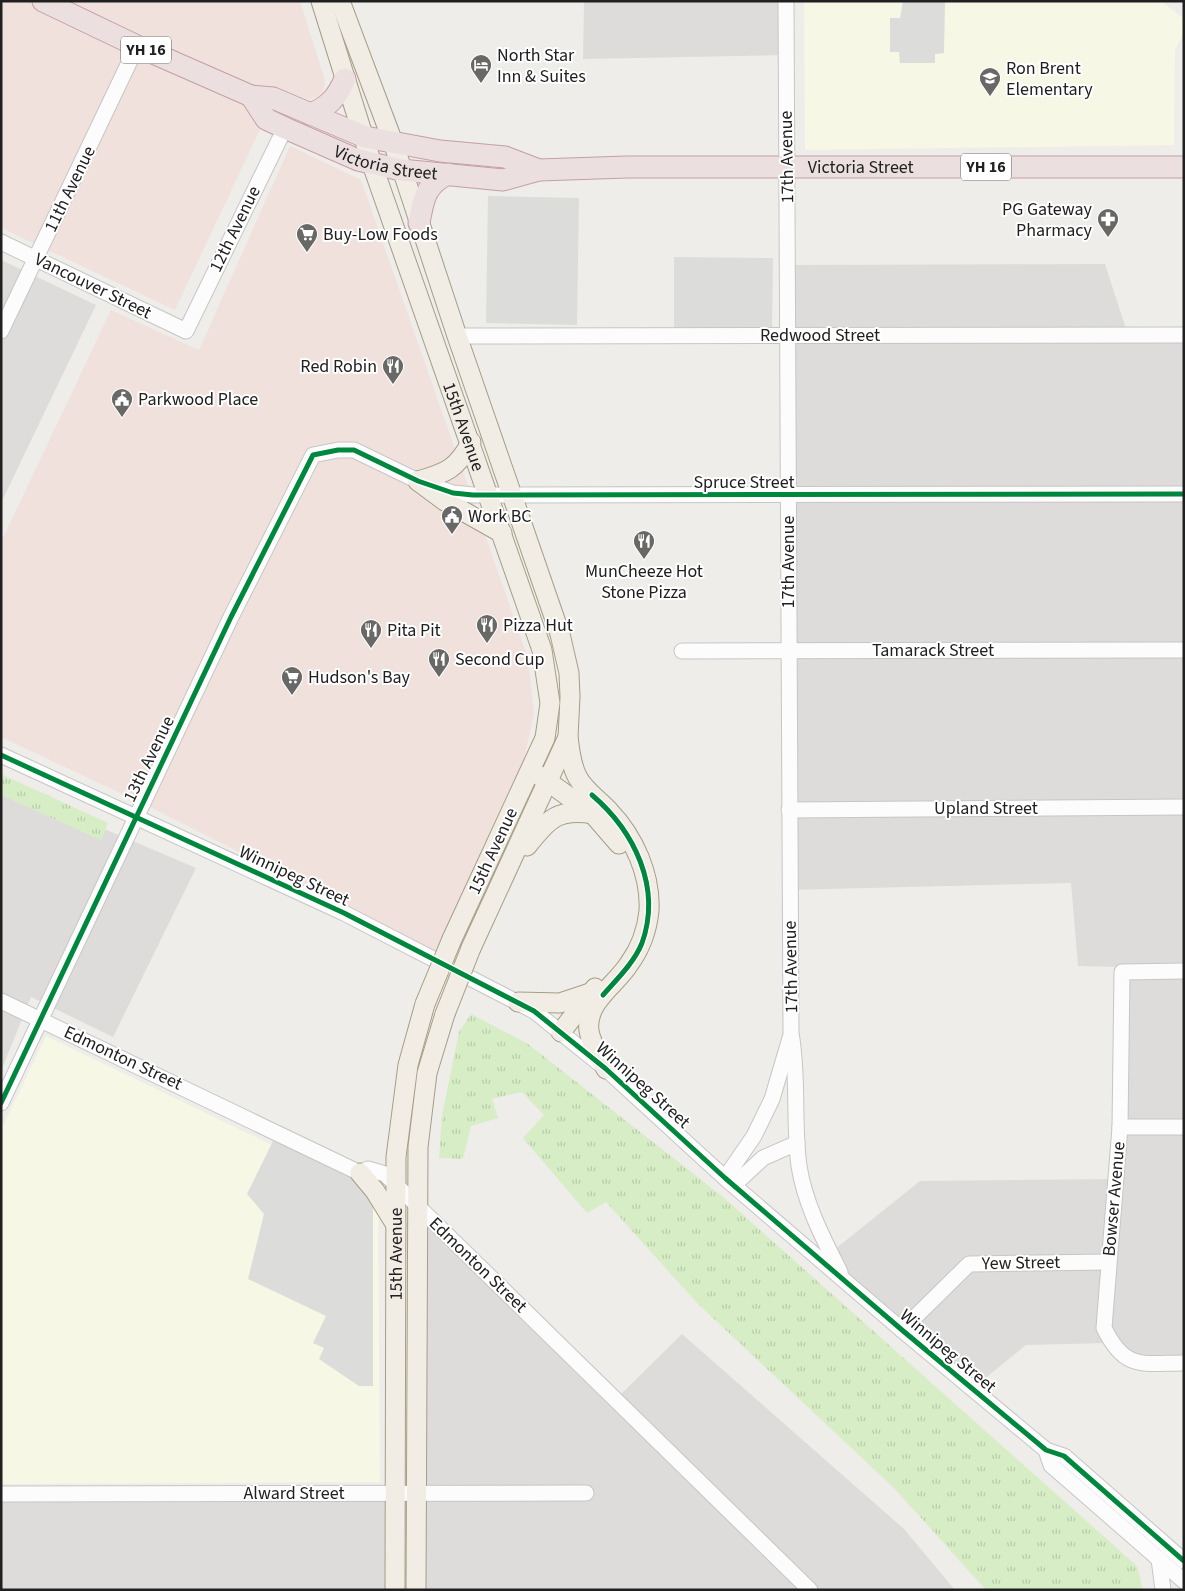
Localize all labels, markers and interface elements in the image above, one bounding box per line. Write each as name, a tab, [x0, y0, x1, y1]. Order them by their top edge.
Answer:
road number: YH 16	[121, 36, 171, 64]
place label: North Star Inn & Suites	[497, 43, 586, 89]
hotel icon: North Star Inn & Suites	[469, 53, 493, 84]
place label: Ron Brent Elementary	[1006, 56, 1093, 102]
school or university icon: Ron Brent Elementary	[978, 66, 1002, 97]
street label: 17th Avenue	[774, 110, 800, 204]
street label: Victoria Street	[330, 138, 439, 186]
street label: 11th Avenue	[38, 142, 102, 236]
road number: YH 16	[961, 154, 1011, 180]
street label: Victoria Street	[808, 155, 914, 180]
street label: 12th Avenue	[203, 182, 267, 276]
place label: PG Gateway Pharmacy	[1002, 197, 1093, 243]
pharmacy icon: PG Gateway Pharmacy	[1096, 207, 1120, 238]
supermarket icon: Buy-Low Foods	[295, 222, 319, 253]
place label: Buy-Low Foods	[323, 222, 438, 247]
street label: Vancouver Street	[30, 247, 156, 325]
street label: Redwood Street	[760, 323, 880, 348]
place label: Red Robin	[300, 354, 377, 379]
restaurant icon: Red Robin	[381, 354, 405, 385]
street label: 15th Avenue	[437, 379, 491, 475]
public building icon: Parkwood Place	[110, 387, 134, 418]
place label: Parkwood Place	[138, 387, 258, 412]
street label: Spruce Street	[693, 470, 795, 495]
public building icon: Work BC	[440, 504, 464, 535]
place label: Work BC	[468, 504, 532, 529]
street label: 17th Avenue	[776, 516, 801, 608]
restaurant icon: MunCheeze Hot Stone Pizza	[632, 529, 656, 560]
place label: MunCheeze Hot Stone Pizza	[585, 559, 703, 605]
restaurant icon: Pizza Hut	[475, 613, 499, 644]
place label: Pizza Hut	[503, 613, 573, 638]
restaurant icon: Pita Pit	[359, 618, 383, 649]
place label: Pita Pit	[387, 618, 441, 643]
street label: Tamarack Street	[872, 638, 994, 663]
restaurant icon: Second Cup	[427, 647, 451, 678]
place label: Second Cup	[455, 647, 544, 672]
supermarket icon: Hudson's Bay	[280, 665, 304, 696]
place label: Hudson's Bay	[308, 665, 411, 690]
street label: 13th Avenue	[117, 712, 181, 806]
street label: Upland Street	[934, 796, 1038, 821]
street label: 15th Avenue	[462, 804, 524, 898]
street label: Winnipeg Street	[235, 839, 353, 913]
street label: 17th Avenue	[778, 920, 804, 1014]
street label: Edmonton Street	[60, 1020, 186, 1096]
street label: Winnipeg Street	[590, 1036, 696, 1134]
street label: Bowser Avenue	[1097, 1141, 1131, 1257]
street label: 15th Avenue	[383, 1207, 408, 1300]
street label: Edmonton Street	[423, 1212, 533, 1318]
street label: Yew Street	[981, 1250, 1060, 1276]
street label: Winnipeg Street	[894, 1303, 1002, 1399]
street label: Alward Street	[244, 1481, 344, 1506]

